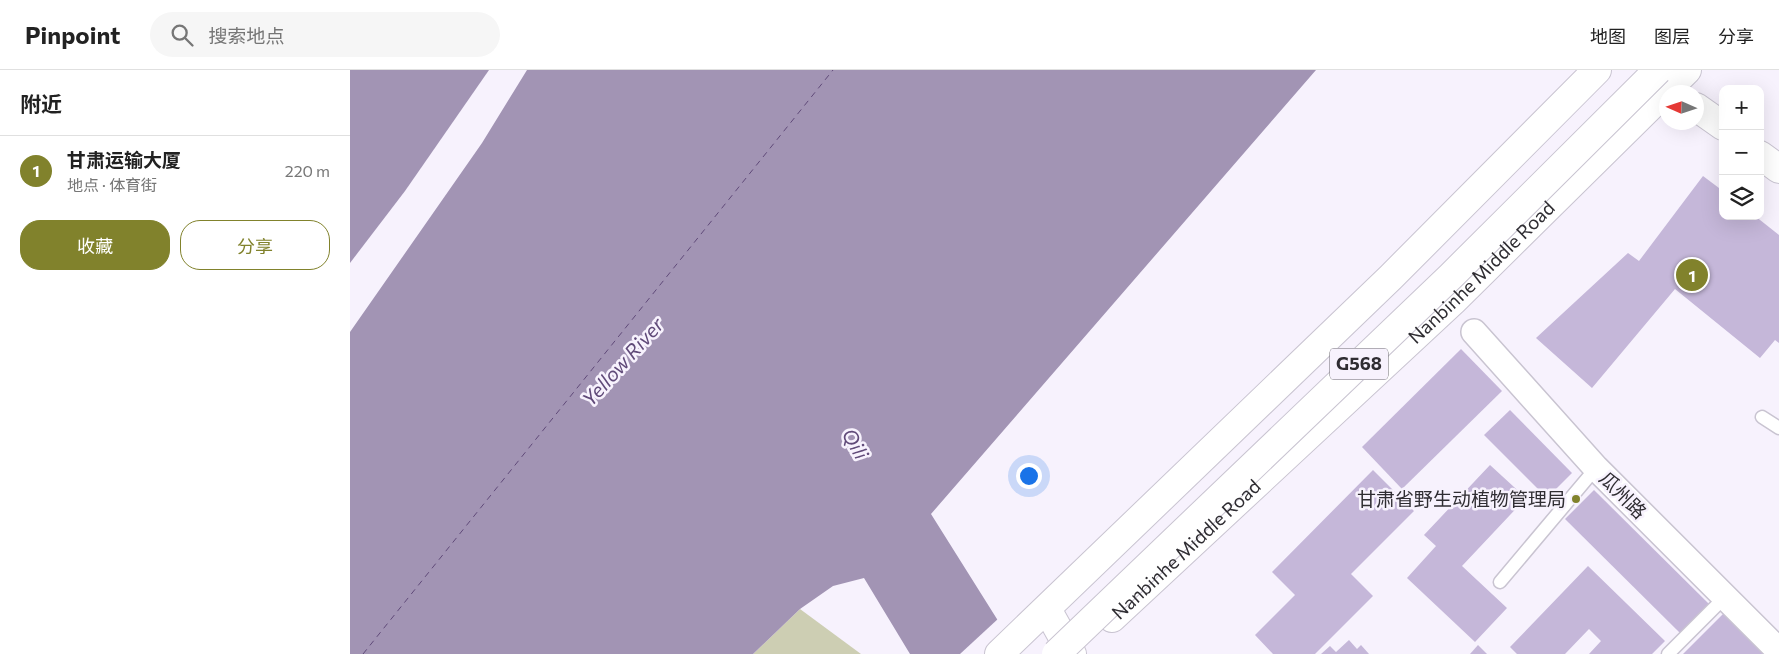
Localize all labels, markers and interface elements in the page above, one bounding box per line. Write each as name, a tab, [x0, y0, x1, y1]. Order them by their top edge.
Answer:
search box	[150, 12, 500, 57]
text: Pinpoint	[25, 20, 120, 49]
icon: search	[168, 21, 196, 49]
text: 搜索地点	[208, 24, 284, 47]
text: 地图	[1590, 25, 1626, 47]
text: 图层	[1654, 25, 1690, 47]
text: 分享	[1718, 25, 1754, 47]
north arrow	[1659, 85, 1704, 130]
map controls	[1719, 85, 1764, 220]
button: +	[1719, 85, 1764, 130]
text: 附近	[20, 91, 62, 116]
button: −	[1719, 130, 1764, 175]
text: 甘肃运输大厦	[67, 148, 181, 171]
text: 1	[32, 161, 40, 180]
text: 220 m	[285, 161, 330, 180]
text: 地点 · 体育街	[67, 175, 157, 194]
button: layers	[1719, 175, 1764, 220]
street label: Nanbinhe Middle Road	[1403, 196, 1559, 348]
button: 收藏	[20, 220, 170, 270]
button: 分享	[180, 220, 330, 270]
pin: 1	[1676, 256, 1708, 294]
water label: Yellow River	[576, 312, 669, 410]
road number: G568	[1330, 348, 1388, 380]
water label: Qili	[838, 424, 875, 464]
your location	[1016, 463, 1042, 489]
street label: 瓜州路	[1595, 466, 1652, 523]
street label: Nanbinhe Middle Road	[1107, 474, 1265, 624]
place label: 甘肃省野生动植物管理局	[1357, 487, 1566, 510]
marker: 甘肃省野生动植物管理局	[1570, 493, 1582, 505]

